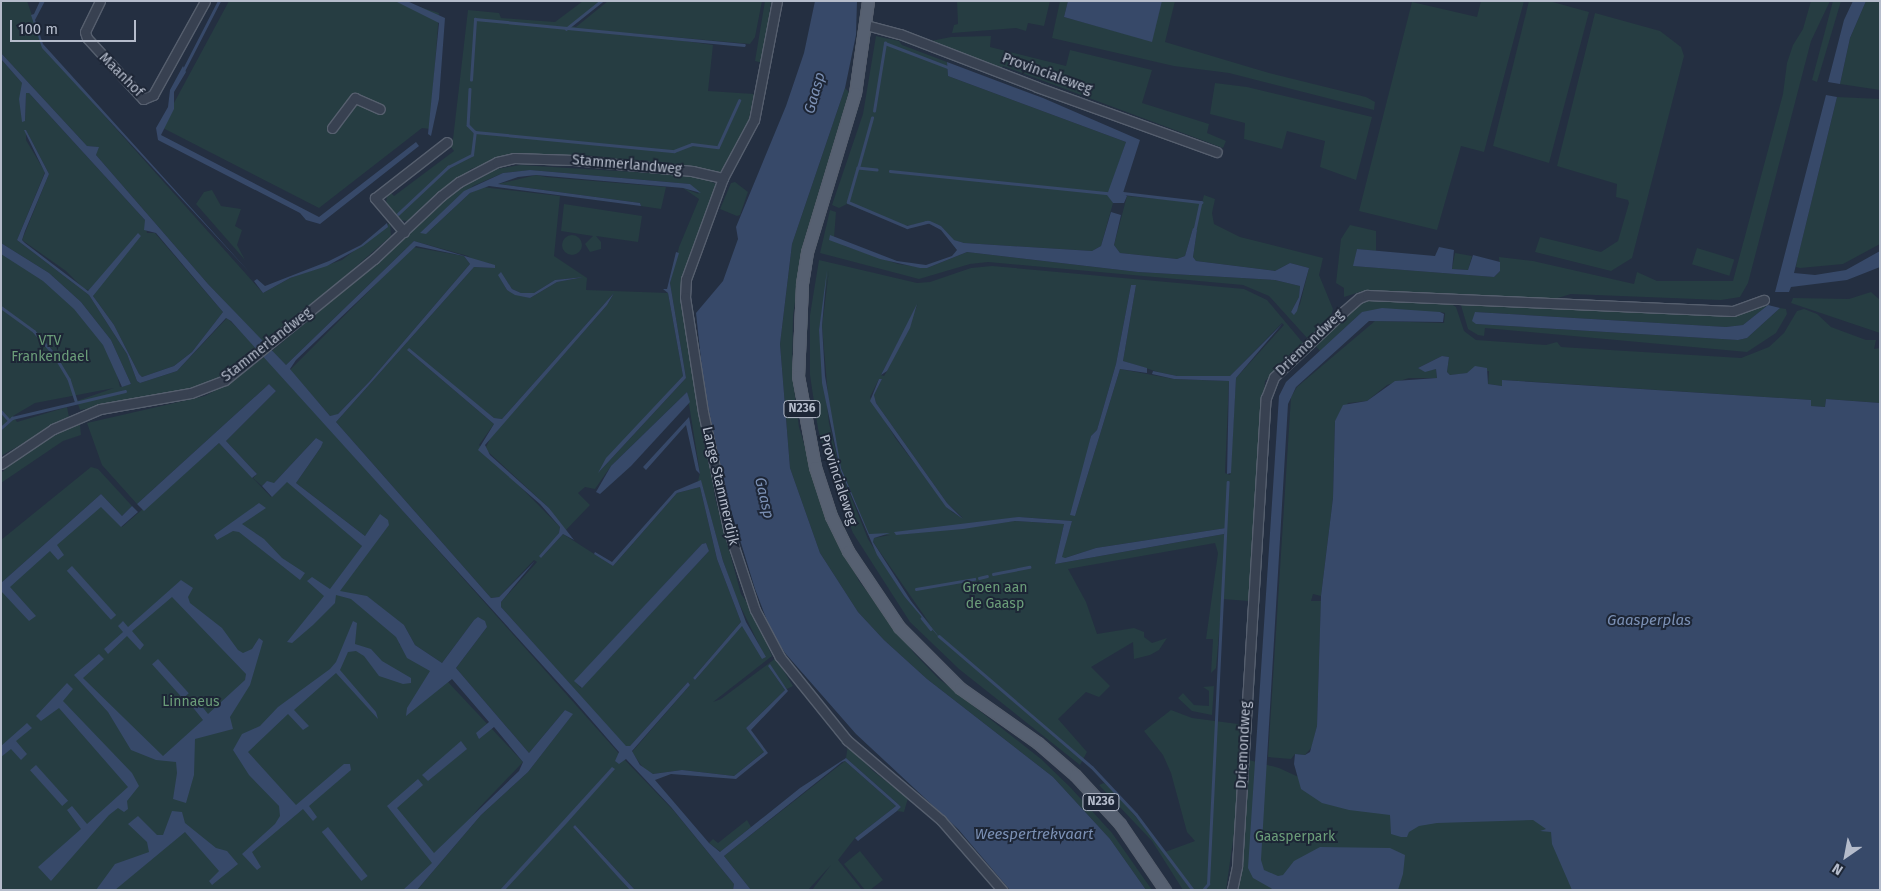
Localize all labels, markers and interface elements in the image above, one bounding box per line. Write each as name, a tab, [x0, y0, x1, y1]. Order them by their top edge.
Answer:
scale bar	[12, 10, 139, 42]
text: 100 m	[18, 20, 58, 38]
street label: Maanhof	[95, 49, 147, 101]
street label: Provincialeweg	[1000, 50, 1094, 98]
water label: Gaasp	[801, 70, 829, 116]
street label: Stammerlandweg	[571, 152, 683, 178]
street label: Stammerlandweg	[218, 304, 316, 386]
street label: Driemondweg	[1273, 306, 1347, 380]
park label: VTV Frankendael	[11, 333, 89, 366]
road number: N236	[783, 399, 821, 418]
street label: Lange Stammerdijk	[698, 425, 742, 547]
street label: Provincialeweg	[815, 432, 861, 528]
water label: Gaasp	[751, 475, 777, 521]
park label: Groen aan de Gaasp	[963, 580, 1027, 612]
water label: Gaasperplas	[1607, 612, 1691, 630]
park label: Linnaeus	[162, 694, 220, 710]
street label: Driemondweg	[1233, 701, 1255, 789]
road number: N236	[1082, 792, 1120, 812]
water label: Weespertrekvaart	[975, 826, 1093, 844]
park label: Gaasperpark	[1255, 829, 1335, 845]
north arrow	[1821, 831, 1871, 881]
text: N	[1829, 859, 1846, 879]

